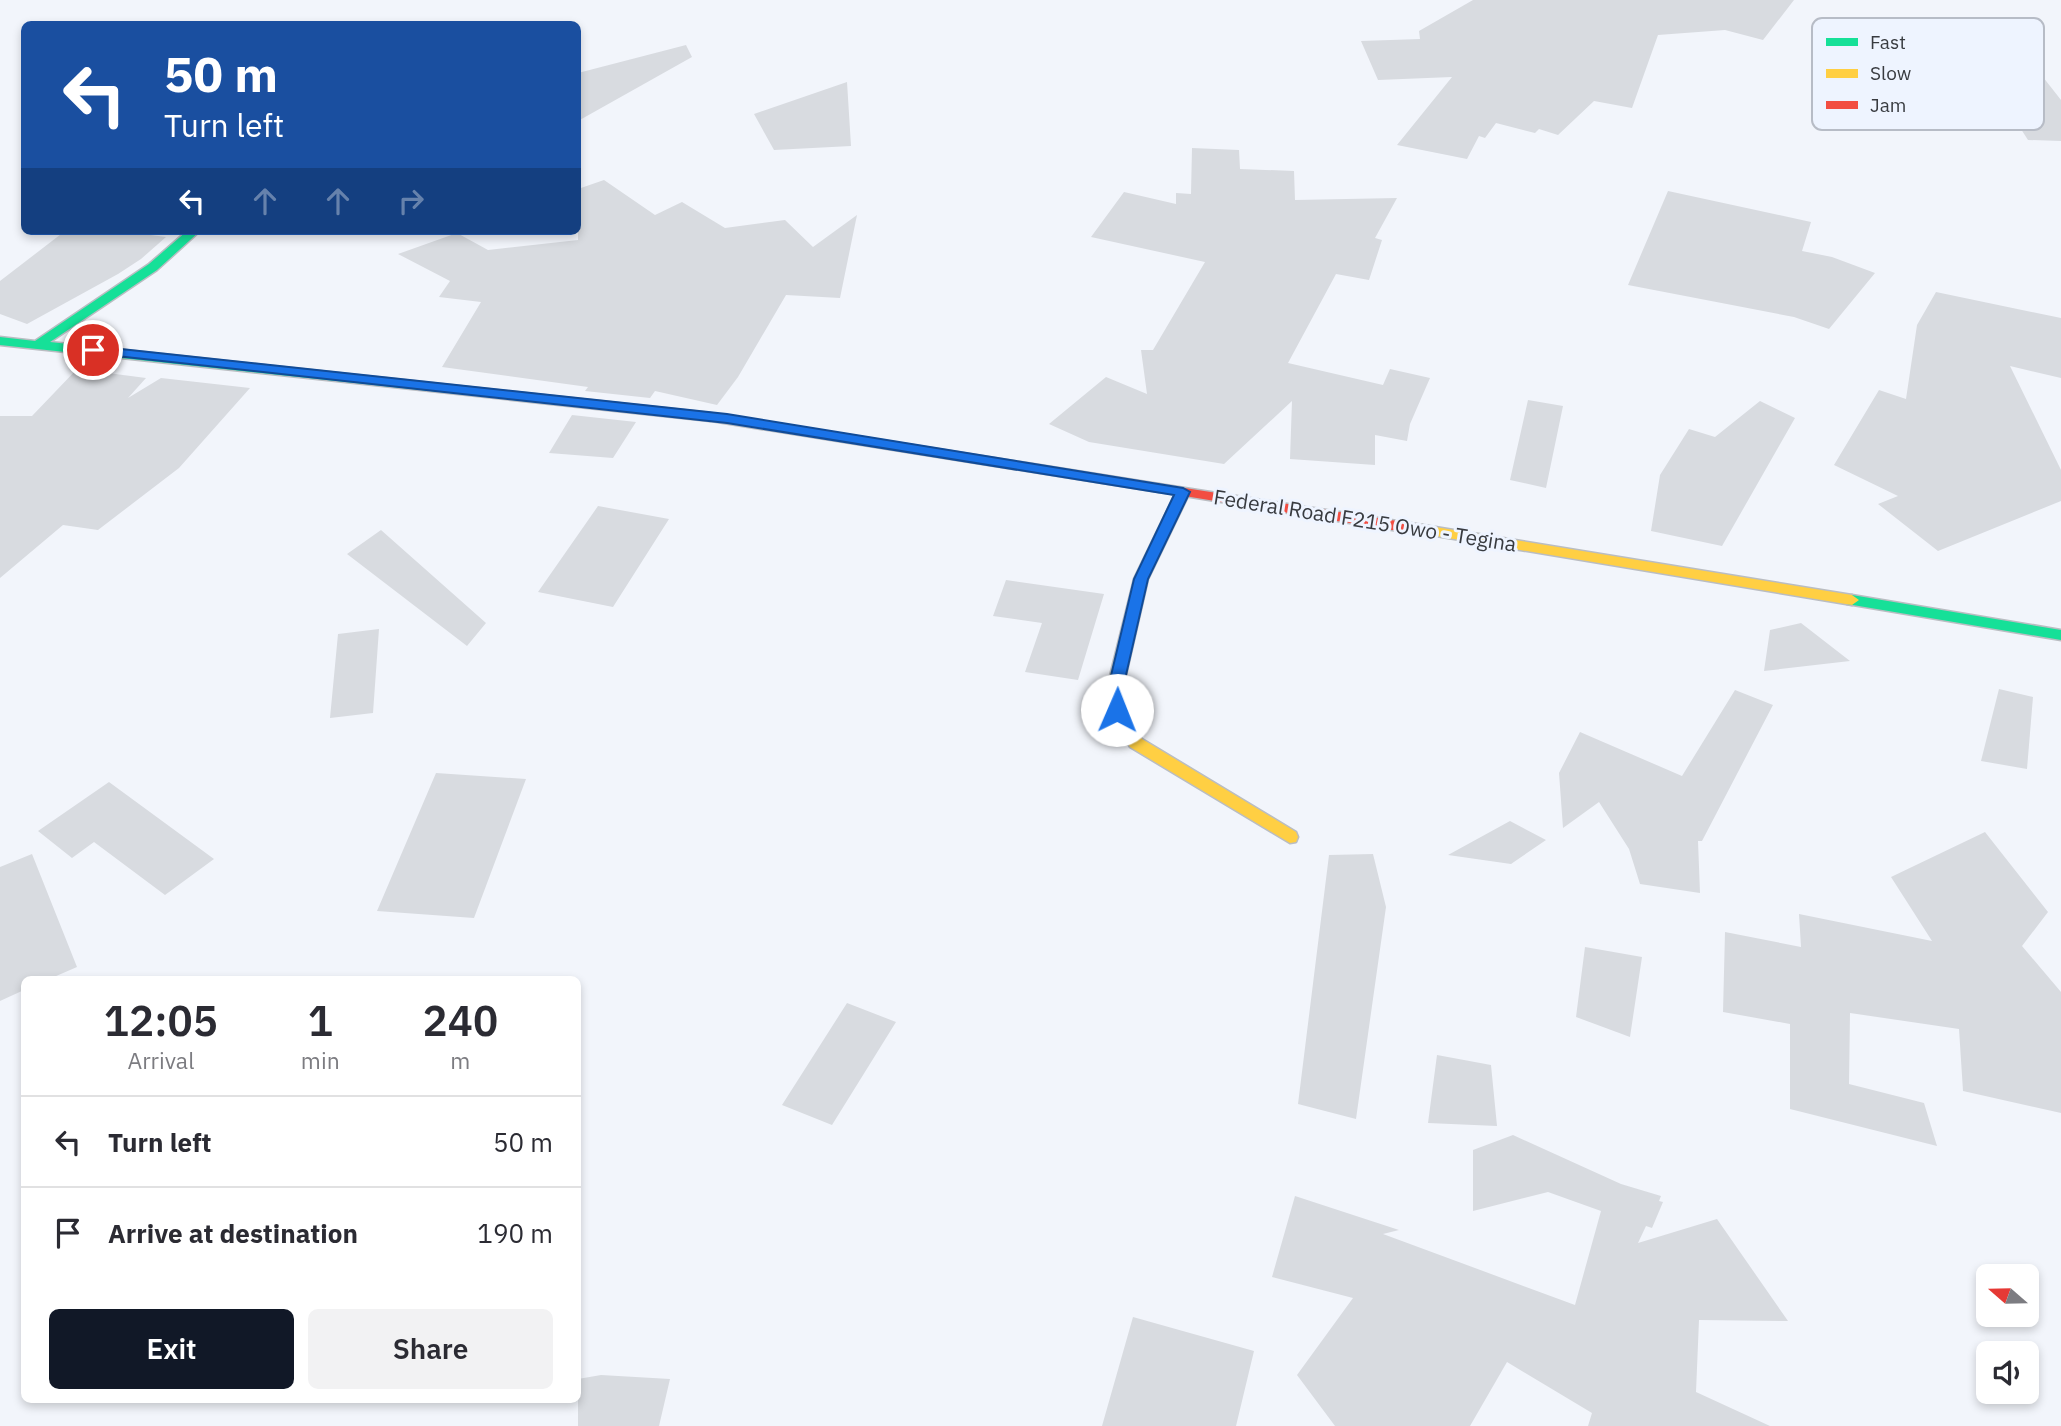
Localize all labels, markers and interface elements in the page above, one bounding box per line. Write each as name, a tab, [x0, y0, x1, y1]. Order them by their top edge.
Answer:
legend	[1812, 18, 2044, 130]
text: Fast	[1870, 30, 1906, 54]
text: 50 m	[164, 42, 278, 105]
icon: left	[49, 49, 140, 140]
text: Slow	[1870, 61, 1911, 85]
text: Jam	[1870, 93, 1906, 117]
text: Turn left	[164, 104, 284, 146]
icon: left	[173, 182, 211, 220]
icon: ahead	[246, 182, 284, 220]
icon: ahead	[319, 182, 357, 220]
icon: right	[392, 182, 430, 220]
pin	[63, 320, 123, 380]
icon: arrive	[74, 331, 112, 369]
street label: Federal Road F215 Owo - Tegina	[1212, 482, 1519, 558]
position arrow	[1080, 673, 1154, 747]
text: 12:05	[104, 993, 218, 1048]
text: 1	[308, 993, 333, 1048]
text: 240	[423, 993, 498, 1048]
text: Arrival	[127, 1045, 194, 1075]
text: min	[301, 1045, 340, 1075]
text: m	[450, 1045, 470, 1075]
icon: left	[49, 1123, 87, 1161]
text: Turn left	[108, 1125, 211, 1159]
text: 50 m	[493, 1125, 553, 1159]
icon: arrive	[49, 1214, 87, 1252]
text: Arrive at destination	[108, 1216, 358, 1250]
text: 190 m	[477, 1216, 553, 1250]
north arrow	[1976, 1264, 2039, 1326]
map controls	[1976, 1264, 2039, 1404]
button: Exit	[49, 1309, 294, 1389]
button: Share	[308, 1309, 553, 1389]
button: sound	[1976, 1341, 2039, 1404]

